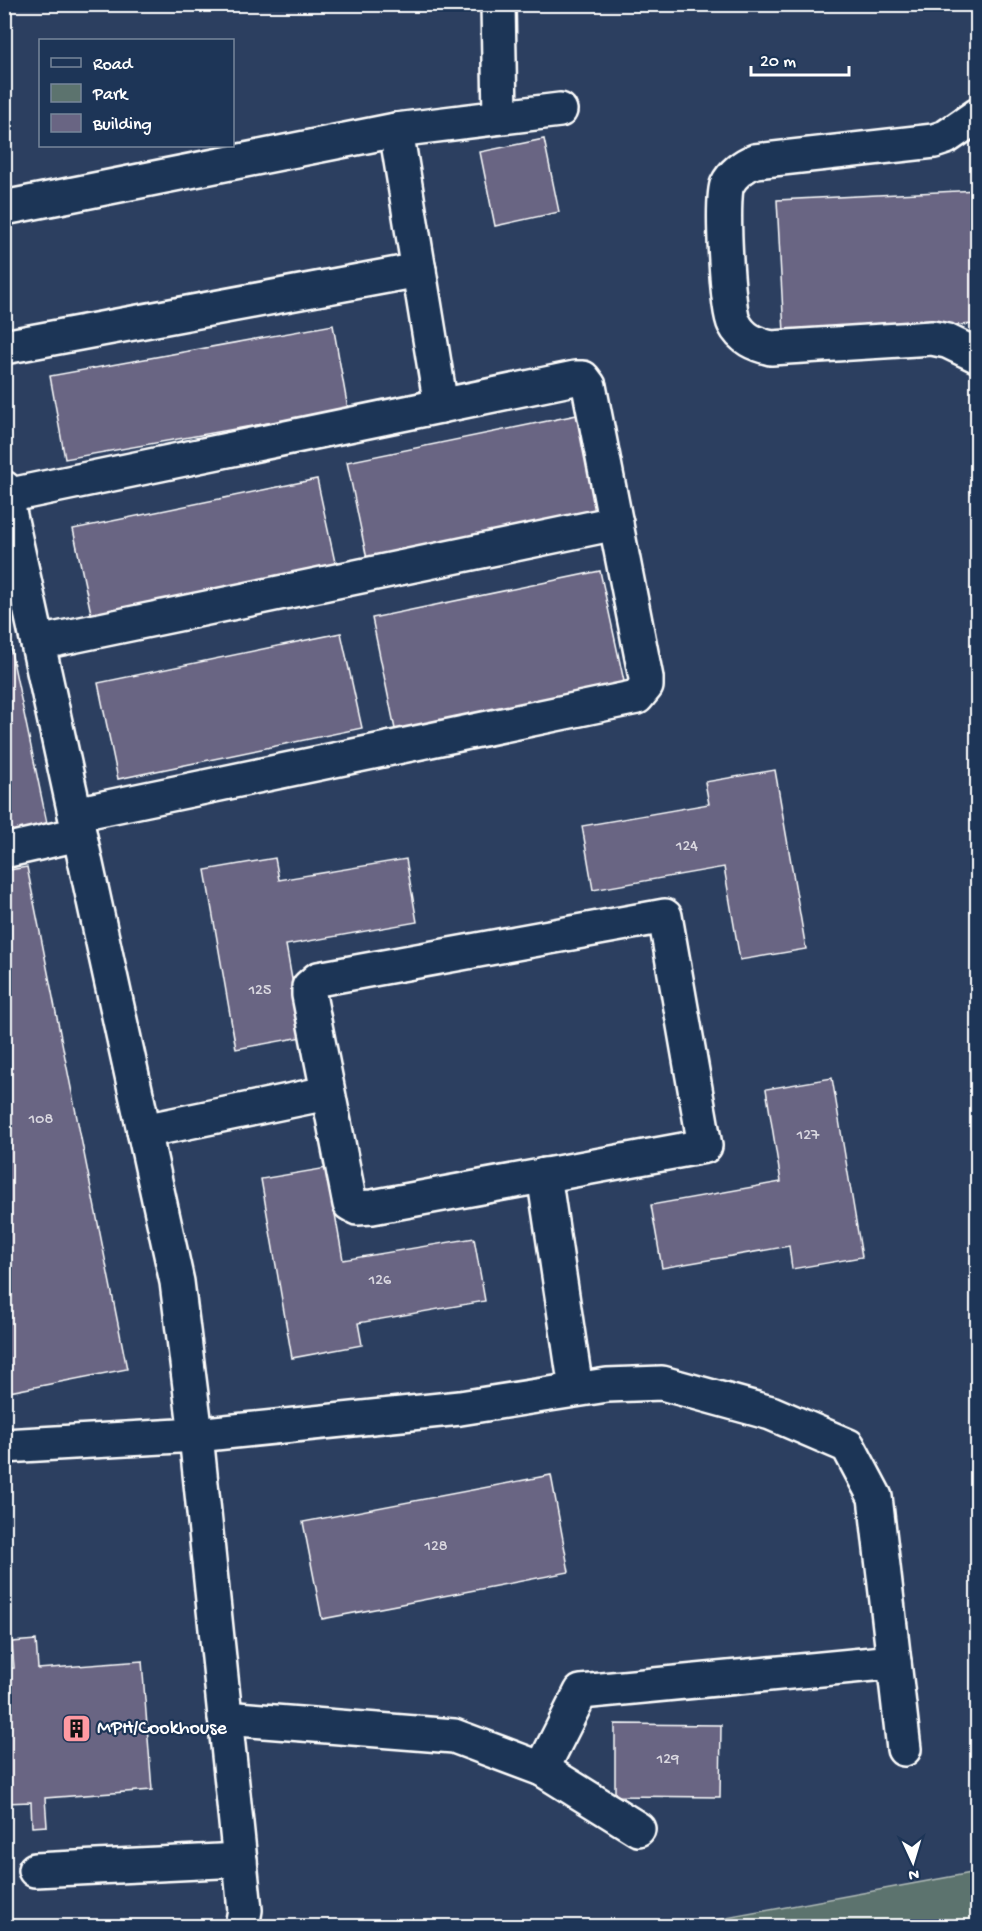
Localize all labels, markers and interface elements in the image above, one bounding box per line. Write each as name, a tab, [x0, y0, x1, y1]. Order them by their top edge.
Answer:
legend	[39, 39, 234, 147]
scale bar	[751, 39, 848, 77]
text: 20 m	[760, 52, 796, 73]
text: Road	[93, 55, 134, 76]
text: Park	[92, 85, 129, 106]
text: Building	[92, 115, 152, 136]
house number: 124	[675, 838, 698, 857]
house number: 125	[248, 982, 271, 1001]
house number: 108	[28, 1111, 53, 1130]
house number: 127	[796, 1127, 820, 1146]
house number: 126	[368, 1272, 392, 1291]
house number: 128	[423, 1538, 448, 1557]
building icon: MPH/Cookhouse	[60, 1713, 92, 1745]
place label: MPH/Cookhouse	[97, 1718, 228, 1741]
house number: 129	[656, 1751, 679, 1770]
north arrow	[883, 1832, 943, 1892]
text: N	[907, 1864, 920, 1883]

